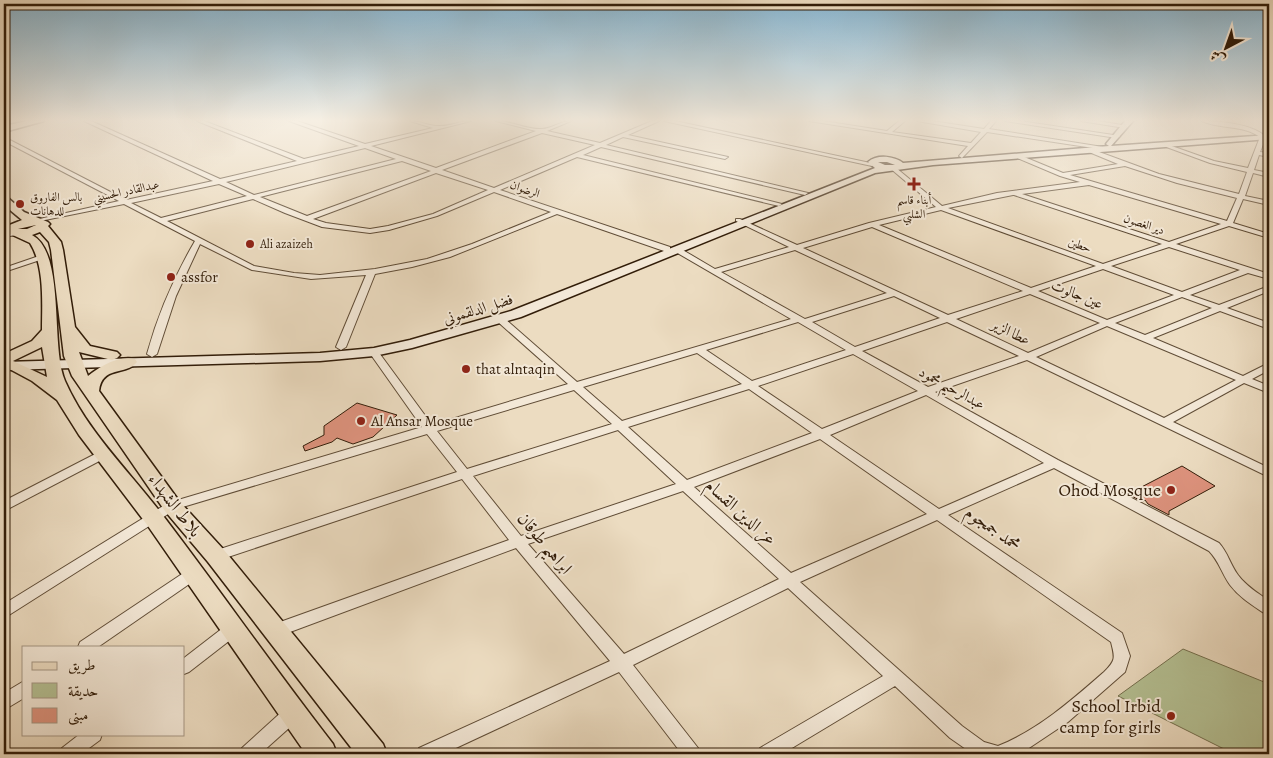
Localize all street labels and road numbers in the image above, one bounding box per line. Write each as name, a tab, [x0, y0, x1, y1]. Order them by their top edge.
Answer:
street label: عبدالقادر الحسيني	[91, 176, 162, 210]
street label: الرضوان	[508, 176, 543, 202]
street label: دير الغصون	[1121, 210, 1167, 238]
street label: حطين	[1066, 233, 1094, 257]
street label: عين جالوت	[1048, 275, 1106, 314]
street label: فضل الدلقموني	[441, 289, 516, 331]
street label: عطا الزير	[986, 313, 1034, 350]
street label: عبدالرحيم محمود	[913, 362, 989, 419]
street label: بلاط الشهداء	[142, 468, 208, 542]
street label: عز الدين القسام	[697, 473, 782, 554]
street label: محمد جمجوم	[958, 500, 1026, 559]
street label: ابراهيم طوقان	[507, 507, 578, 583]

